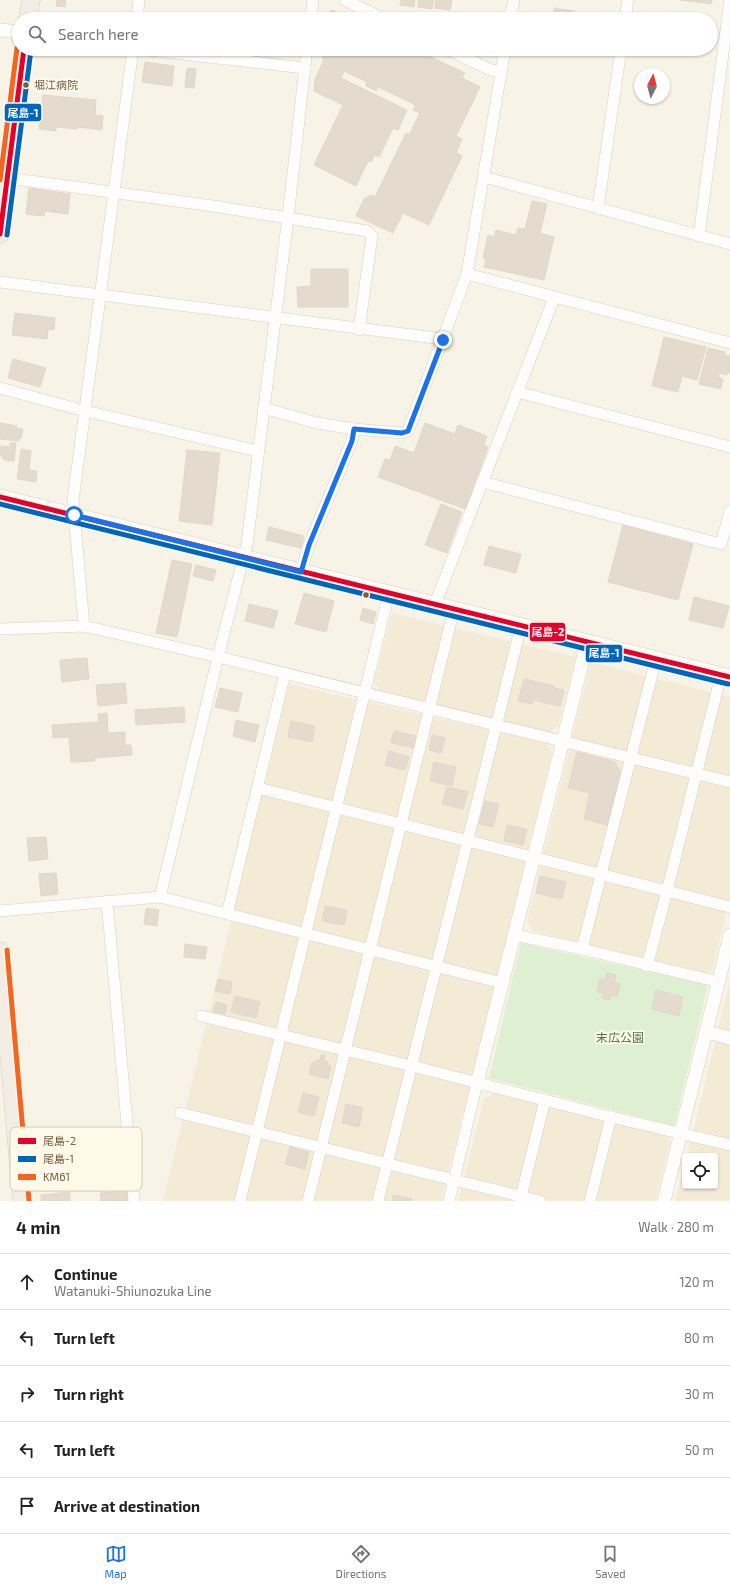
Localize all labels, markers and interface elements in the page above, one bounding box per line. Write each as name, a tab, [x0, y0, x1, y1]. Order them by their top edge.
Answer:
search box	[12, 12, 718, 56]
icon: search	[26, 23, 48, 45]
text: Search here	[58, 25, 139, 43]
north arrow	[634, 68, 670, 104]
place label: 堀江病院	[34, 78, 78, 91]
marker: 堀江病院	[21, 80, 31, 90]
line badge: 尾島-1	[4, 103, 42, 122]
text: 尾島-1	[8, 106, 38, 119]
route end	[434, 331, 452, 349]
route start	[65, 506, 83, 524]
unlabelled marker	[361, 590, 371, 600]
line badge: 尾島-2	[529, 622, 566, 642]
text: 尾島-2	[532, 625, 564, 638]
line badge: 尾島-1	[585, 644, 623, 663]
text: 尾島-1	[589, 646, 619, 659]
park label: 末広公園	[596, 1030, 644, 1044]
legend	[10, 1127, 142, 1191]
text: 尾島-2	[43, 1134, 76, 1147]
text: 尾島-1	[43, 1152, 74, 1165]
map controls	[682, 1153, 718, 1189]
button: locate	[682, 1153, 718, 1189]
text: KM61	[43, 1170, 70, 1183]
text: 4 min	[16, 1217, 60, 1237]
text: Walk · 280 m	[638, 1219, 714, 1235]
text: Continue	[54, 1265, 117, 1283]
icon: ahead	[16, 1271, 38, 1293]
text: 120 m	[679, 1274, 714, 1290]
text: Watanuki-Shiunozuka Line	[54, 1283, 211, 1299]
icon: left	[16, 1327, 38, 1349]
text: Turn left	[54, 1329, 115, 1347]
text: 80 m	[684, 1330, 714, 1346]
icon: right	[16, 1383, 38, 1405]
text: Turn right	[54, 1385, 124, 1403]
text: 30 m	[685, 1386, 714, 1402]
icon: left	[16, 1439, 38, 1461]
text: Turn left	[54, 1441, 115, 1459]
text: 50 m	[685, 1442, 714, 1458]
icon: arrive	[16, 1495, 38, 1517]
text: Arrive at destination	[54, 1497, 200, 1515]
tab: Map	[105, 1543, 127, 1580]
tab: Directions	[336, 1543, 386, 1580]
tab: Saved	[595, 1543, 626, 1580]

